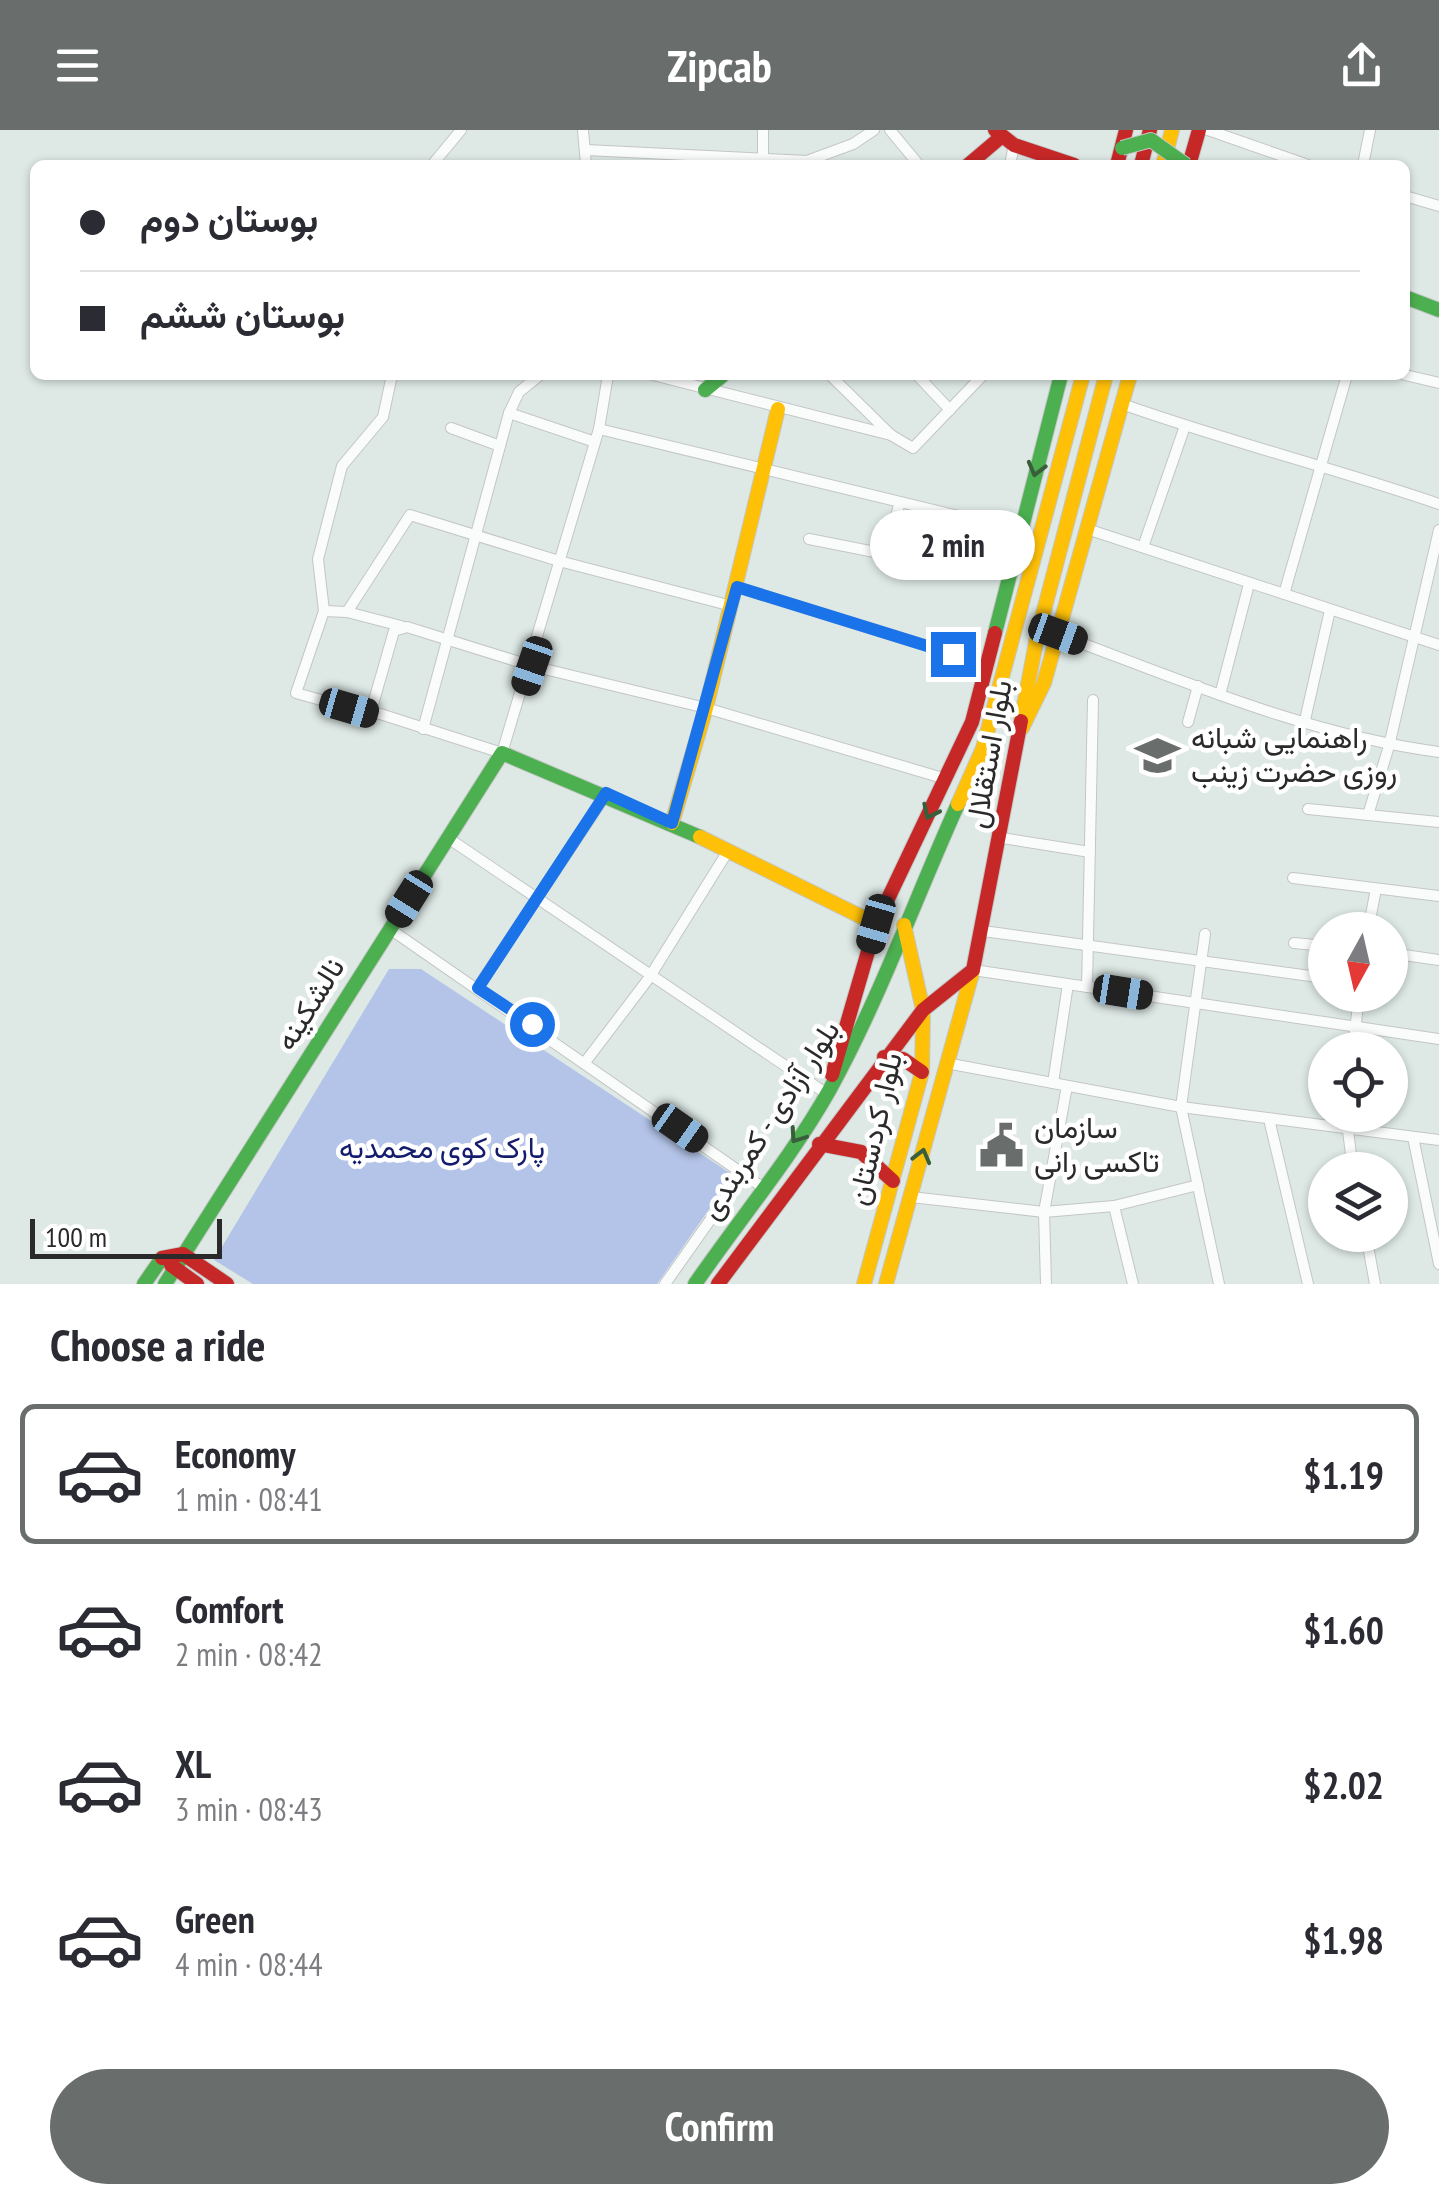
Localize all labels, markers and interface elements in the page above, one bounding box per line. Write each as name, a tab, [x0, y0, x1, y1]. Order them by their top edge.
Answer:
text: Zipcab	[667, 36, 772, 94]
icon: menu	[50, 38, 105, 93]
icon: share	[1334, 38, 1389, 93]
text: بوستان دوم	[140, 193, 318, 242]
text: بوستان ششم	[140, 289, 345, 338]
one-way arrow	[1027, 460, 1048, 477]
callout: 2 min	[870, 509, 1036, 579]
text: 2 min	[920, 524, 985, 566]
car	[1025, 610, 1091, 658]
route end	[931, 632, 976, 677]
car	[508, 633, 556, 699]
street label: بلوار استقلال	[955, 677, 1020, 831]
car	[316, 685, 382, 731]
place label: راهنمایی شبانه روزی حضرت زینب	[1191, 717, 1397, 790]
school or university icon: راهنمایی شبانه روزی حضرت زینب	[1134, 731, 1182, 779]
one-way arrow	[922, 802, 942, 820]
car	[380, 866, 438, 932]
car	[853, 891, 899, 957]
north arrow	[1308, 912, 1408, 1012]
map controls	[1308, 912, 1408, 1252]
street label: نالشکینه	[265, 950, 352, 1057]
car	[1091, 972, 1155, 1012]
route start	[510, 1002, 555, 1047]
street label: بلوار آزادی - کمربندی	[690, 1012, 848, 1226]
button: locate	[1308, 1032, 1408, 1132]
street label: بلوار کردستان	[837, 1049, 910, 1209]
car	[647, 1099, 713, 1157]
place label: سازمان تاکسی رانی	[1034, 1107, 1159, 1180]
public building icon: سازمان تاکسی رانی	[977, 1121, 1025, 1169]
one-way arrow	[791, 1125, 809, 1143]
park label: پارک کوی محمدیه	[339, 1127, 545, 1168]
one-way arrow	[910, 1148, 931, 1166]
button: layers	[1308, 1152, 1408, 1252]
scale bar	[30, 1214, 222, 1258]
text: 100 m	[45, 1218, 107, 1255]
text: Choose a ride	[50, 1315, 265, 1373]
icon: car	[55, 1429, 145, 1519]
text: Economy	[175, 1429, 295, 1478]
text: $1.19	[1303, 1450, 1384, 1499]
text: 1 min · 08:41	[175, 1478, 323, 1520]
icon: car	[55, 1584, 145, 1674]
text: Comfort	[175, 1584, 284, 1633]
text: $1.60	[1303, 1605, 1384, 1654]
text: 2 min · 08:42	[175, 1633, 323, 1675]
icon: car	[55, 1739, 145, 1829]
text: XL	[175, 1739, 211, 1788]
text: $2.02	[1303, 1760, 1384, 1809]
text: 3 min · 08:43	[175, 1788, 323, 1830]
icon: car	[55, 1894, 145, 1984]
text: Green	[175, 1894, 255, 1943]
text: $1.98	[1303, 1915, 1384, 1964]
text: 4 min · 08:44	[175, 1943, 323, 1985]
button: Confirm	[50, 2069, 1389, 2184]

